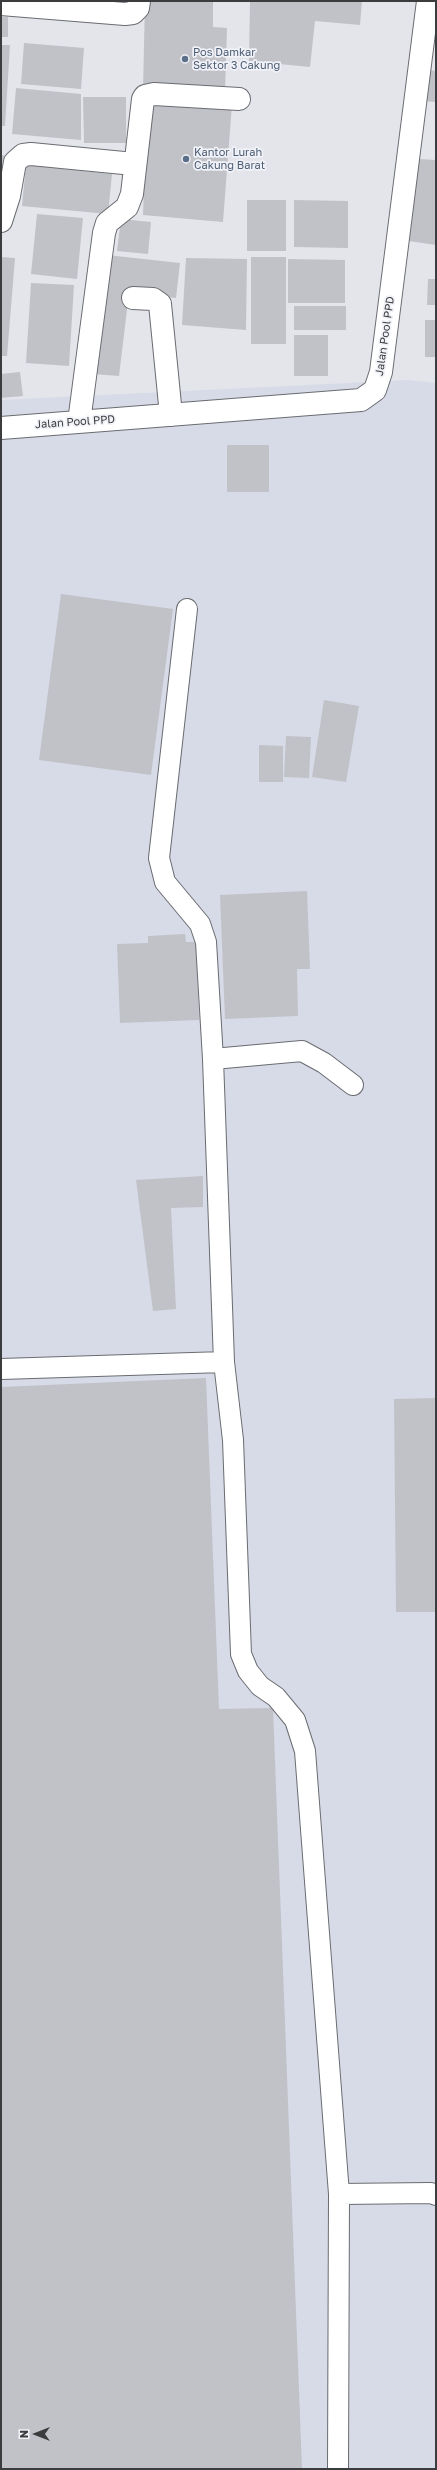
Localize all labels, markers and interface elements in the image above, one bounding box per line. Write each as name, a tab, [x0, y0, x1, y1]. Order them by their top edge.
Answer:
place label: Pos Damkar Sektor 3 Cakung	[193, 46, 280, 72]
marker: Pos Damkar Sektor 3 Cakung	[180, 54, 190, 64]
place label: Kantor Lurah Cakung Barat	[194, 146, 265, 172]
marker: Kantor Lurah Cakung Barat	[181, 154, 191, 164]
street label: Jalan Pool PPD	[373, 295, 397, 377]
street label: Jalan Pool PPD	[35, 413, 115, 431]
north arrow	[16, 2414, 56, 2454]
text: N	[17, 2430, 30, 2438]

